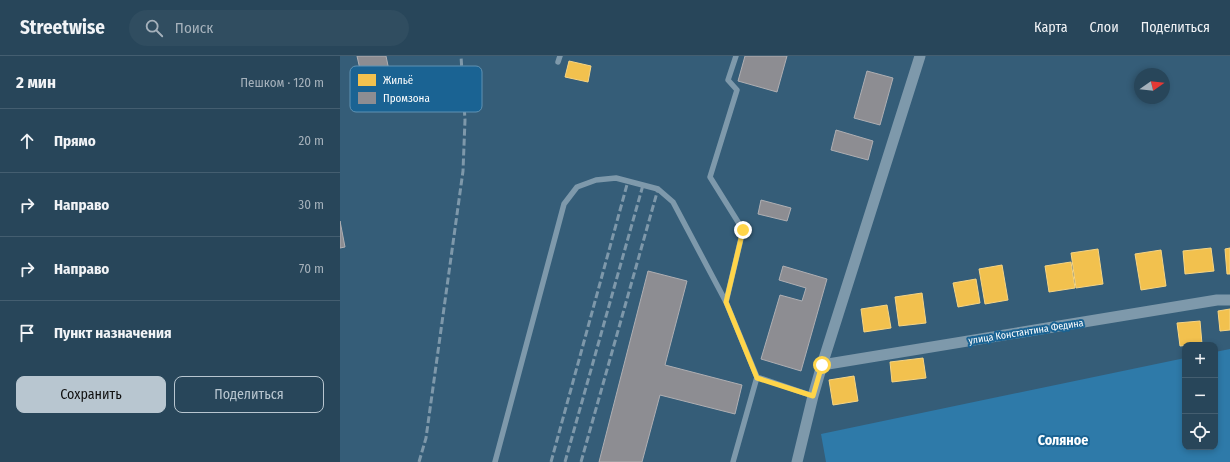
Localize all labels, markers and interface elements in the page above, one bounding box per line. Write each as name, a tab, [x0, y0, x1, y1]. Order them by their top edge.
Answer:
search box	[129, 10, 409, 46]
text: Streetwise	[20, 16, 105, 39]
icon: search	[143, 17, 165, 39]
text: Поиск	[175, 19, 213, 37]
text: Карта	[1034, 19, 1068, 36]
text: Слои	[1090, 19, 1119, 36]
text: Поделиться	[1141, 19, 1210, 36]
legend	[350, 66, 482, 112]
north arrow	[1134, 68, 1170, 104]
text: 2 мин	[16, 72, 56, 93]
text: Жильё	[383, 74, 413, 87]
text: Пешком · 120 m	[240, 75, 324, 90]
text: Промзона	[383, 92, 430, 105]
icon: ahead	[16, 130, 38, 152]
text: Прямо	[54, 132, 96, 150]
text: 20 m	[298, 133, 324, 148]
icon: right	[16, 194, 38, 216]
text: Направо	[54, 196, 109, 214]
text: 30 m	[298, 197, 324, 212]
route end	[734, 221, 752, 239]
icon: right	[16, 258, 38, 280]
text: Направо	[54, 260, 109, 278]
text: 70 m	[299, 261, 324, 276]
street label: улица Константина Федина	[968, 317, 1084, 347]
icon: arrive	[16, 322, 38, 344]
text: Пункт назначения	[54, 324, 172, 342]
map controls	[1182, 342, 1218, 450]
button: +	[1182, 342, 1218, 378]
route start	[813, 356, 831, 374]
button: Сохранить	[16, 376, 166, 413]
button: Поделиться	[174, 376, 324, 413]
button: −	[1182, 378, 1218, 414]
button: locate	[1182, 414, 1218, 450]
district label: Соляное	[1038, 432, 1088, 449]

